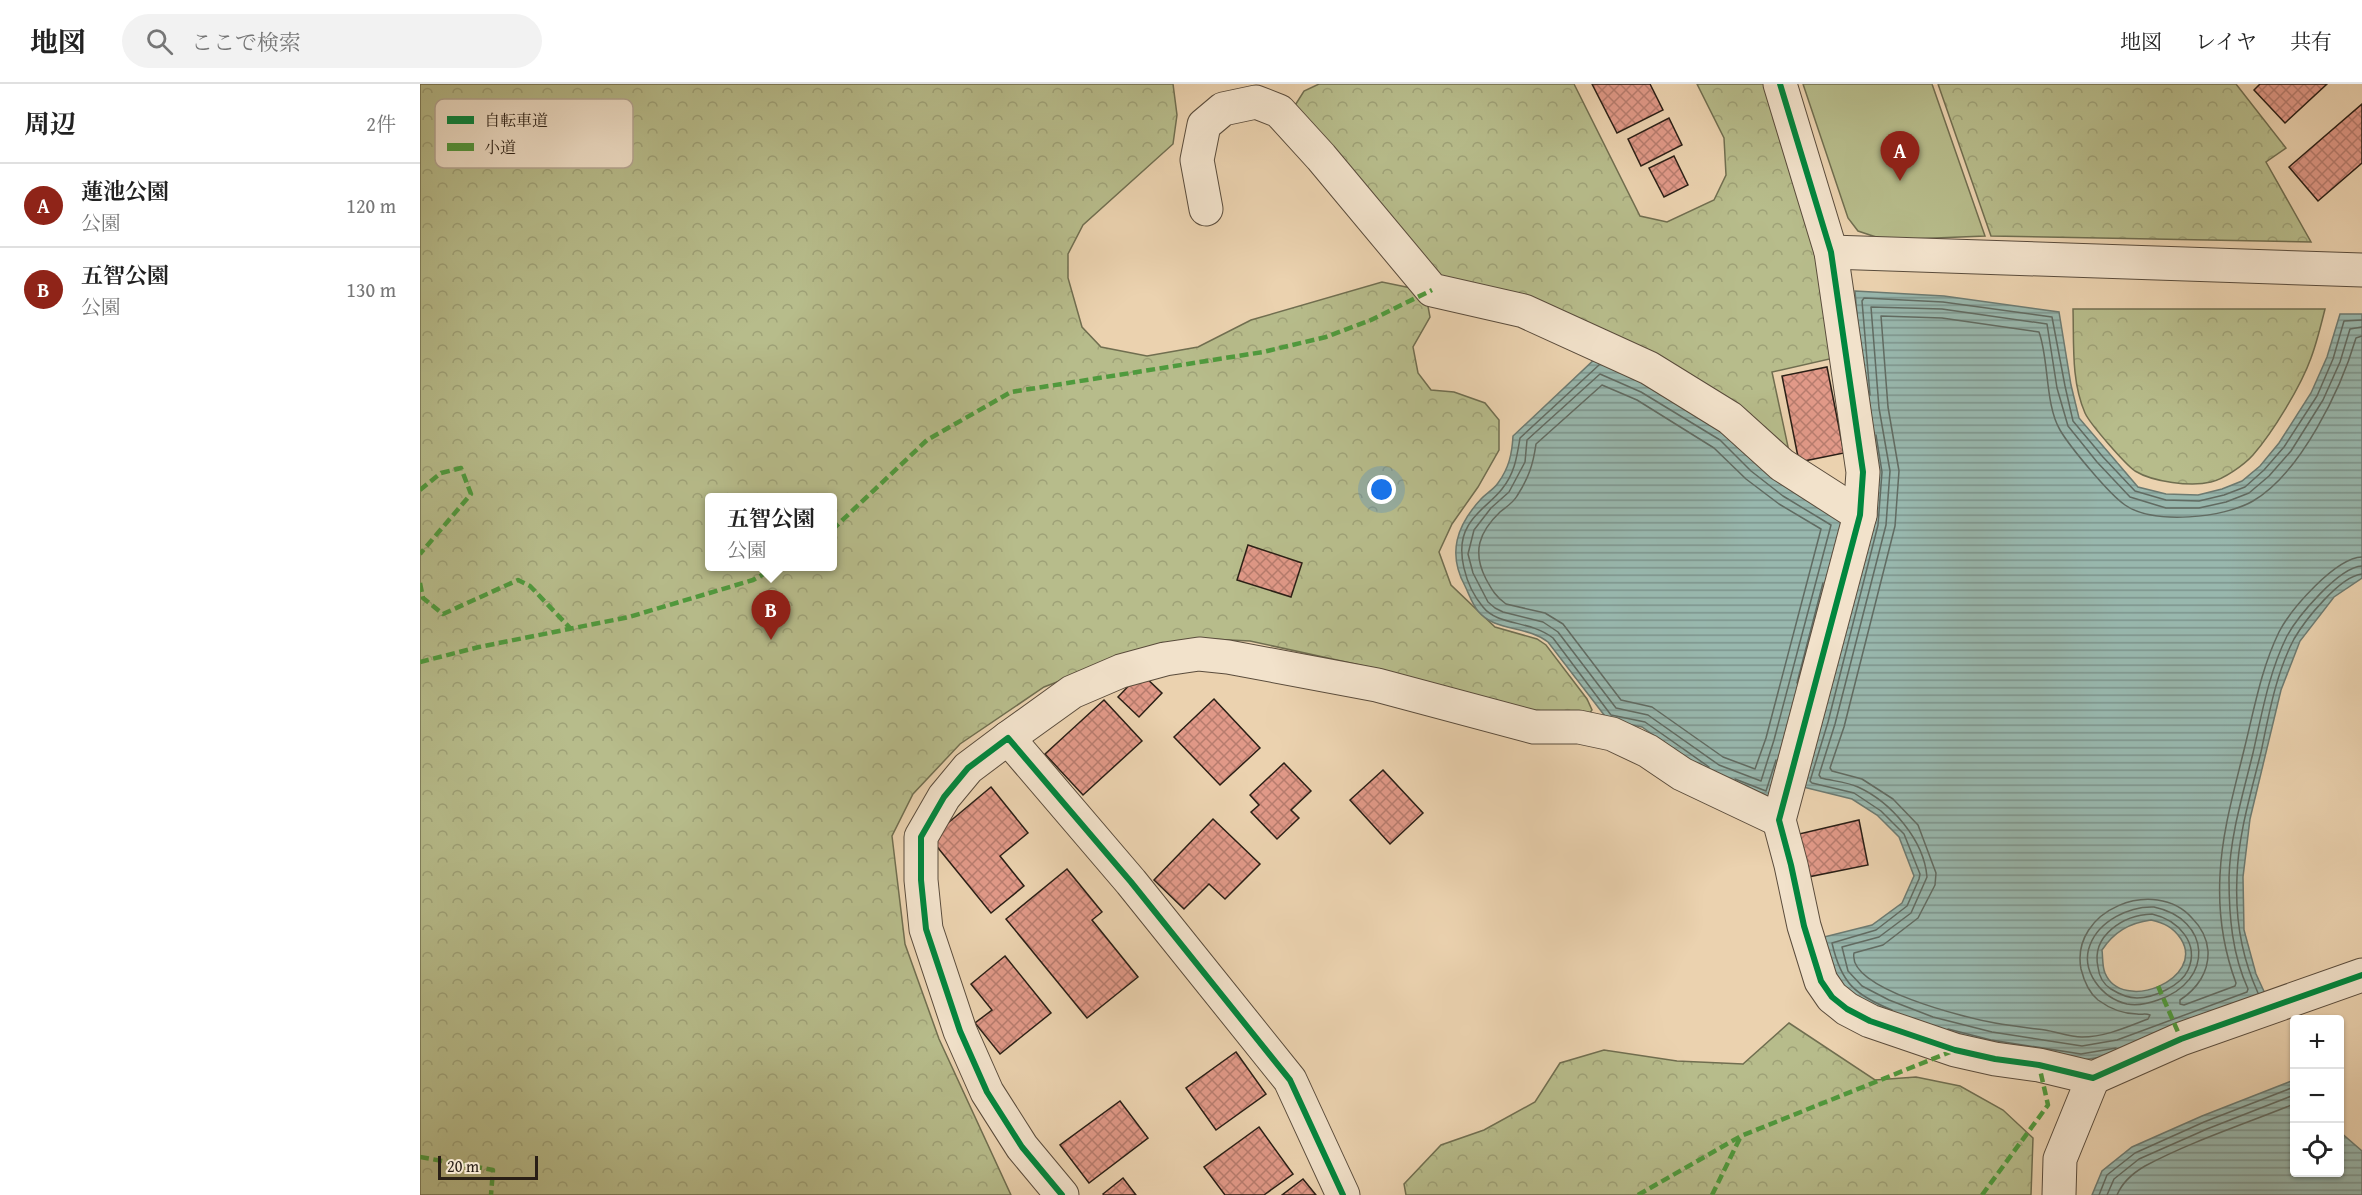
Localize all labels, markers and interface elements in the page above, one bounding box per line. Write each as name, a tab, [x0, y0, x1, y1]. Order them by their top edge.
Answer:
search box	[122, 14, 542, 68]
text: 地図	[30, 21, 86, 62]
icon: search	[143, 25, 176, 58]
text: ここで検索	[191, 26, 301, 58]
text: 地図	[2120, 26, 2162, 57]
text: レイヤ	[2195, 26, 2257, 57]
text: 共有	[2290, 26, 2332, 57]
legend	[435, 99, 633, 168]
text: 周辺	[24, 104, 76, 143]
text: 自転車道	[484, 108, 548, 132]
text: 2件	[366, 109, 396, 138]
pin: A	[1880, 132, 1920, 181]
text: 小道	[484, 135, 516, 159]
text: 蓮池公園	[81, 175, 169, 207]
text: A	[37, 191, 50, 220]
text: 120 m	[346, 191, 396, 220]
text: 公園	[81, 208, 121, 237]
text: 五智公園	[81, 259, 169, 291]
text: B	[37, 275, 50, 304]
text: 130 m	[346, 275, 396, 304]
text: 公園	[81, 292, 121, 321]
your location	[1367, 475, 1396, 504]
popup	[705, 493, 837, 571]
text: 五智公園	[727, 502, 815, 534]
text: 公園	[727, 535, 767, 564]
pin: B	[752, 590, 790, 640]
map controls	[2290, 1015, 2344, 1177]
button: +	[2290, 1015, 2344, 1069]
button: −	[2290, 1069, 2344, 1123]
button: locate	[2290, 1123, 2344, 1177]
scale bar	[438, 1153, 538, 1180]
text: 20 m	[447, 1154, 479, 1178]

